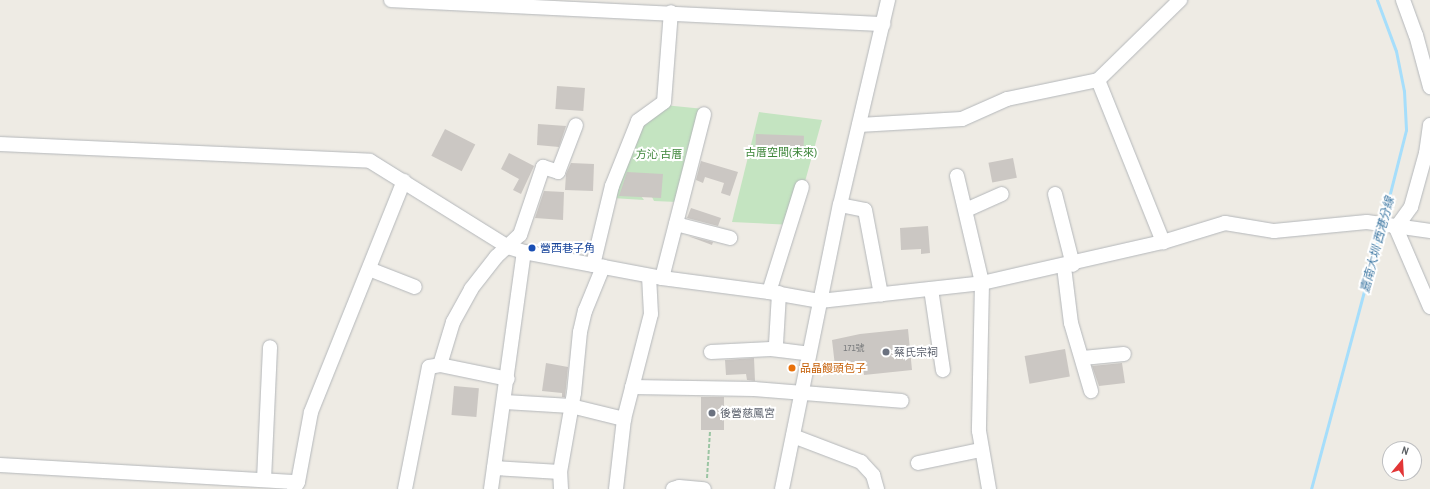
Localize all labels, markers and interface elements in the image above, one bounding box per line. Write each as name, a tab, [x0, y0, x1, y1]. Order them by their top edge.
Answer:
park label: 古厝空間(未來)	[745, 145, 817, 159]
park label: 方沁 古厝	[636, 147, 682, 161]
water label: 嘉南大圳 西港分線	[1358, 195, 1398, 295]
place label: 營西巷子角	[540, 241, 595, 255]
marker: 營西巷子角	[527, 243, 537, 253]
house number: 171號	[843, 343, 865, 353]
place label: 蔡氏宗祠	[894, 345, 938, 359]
marker: 蔡氏宗祠	[881, 347, 891, 357]
place label: 品晶饅頭包子	[800, 361, 866, 375]
marker: 品晶饅頭包子	[787, 363, 797, 373]
place label: 後營慈鳳宮	[720, 406, 775, 420]
marker: 後營慈鳳宮	[707, 408, 717, 418]
north arrow	[1382, 441, 1422, 481]
text: N	[1400, 443, 1411, 458]

